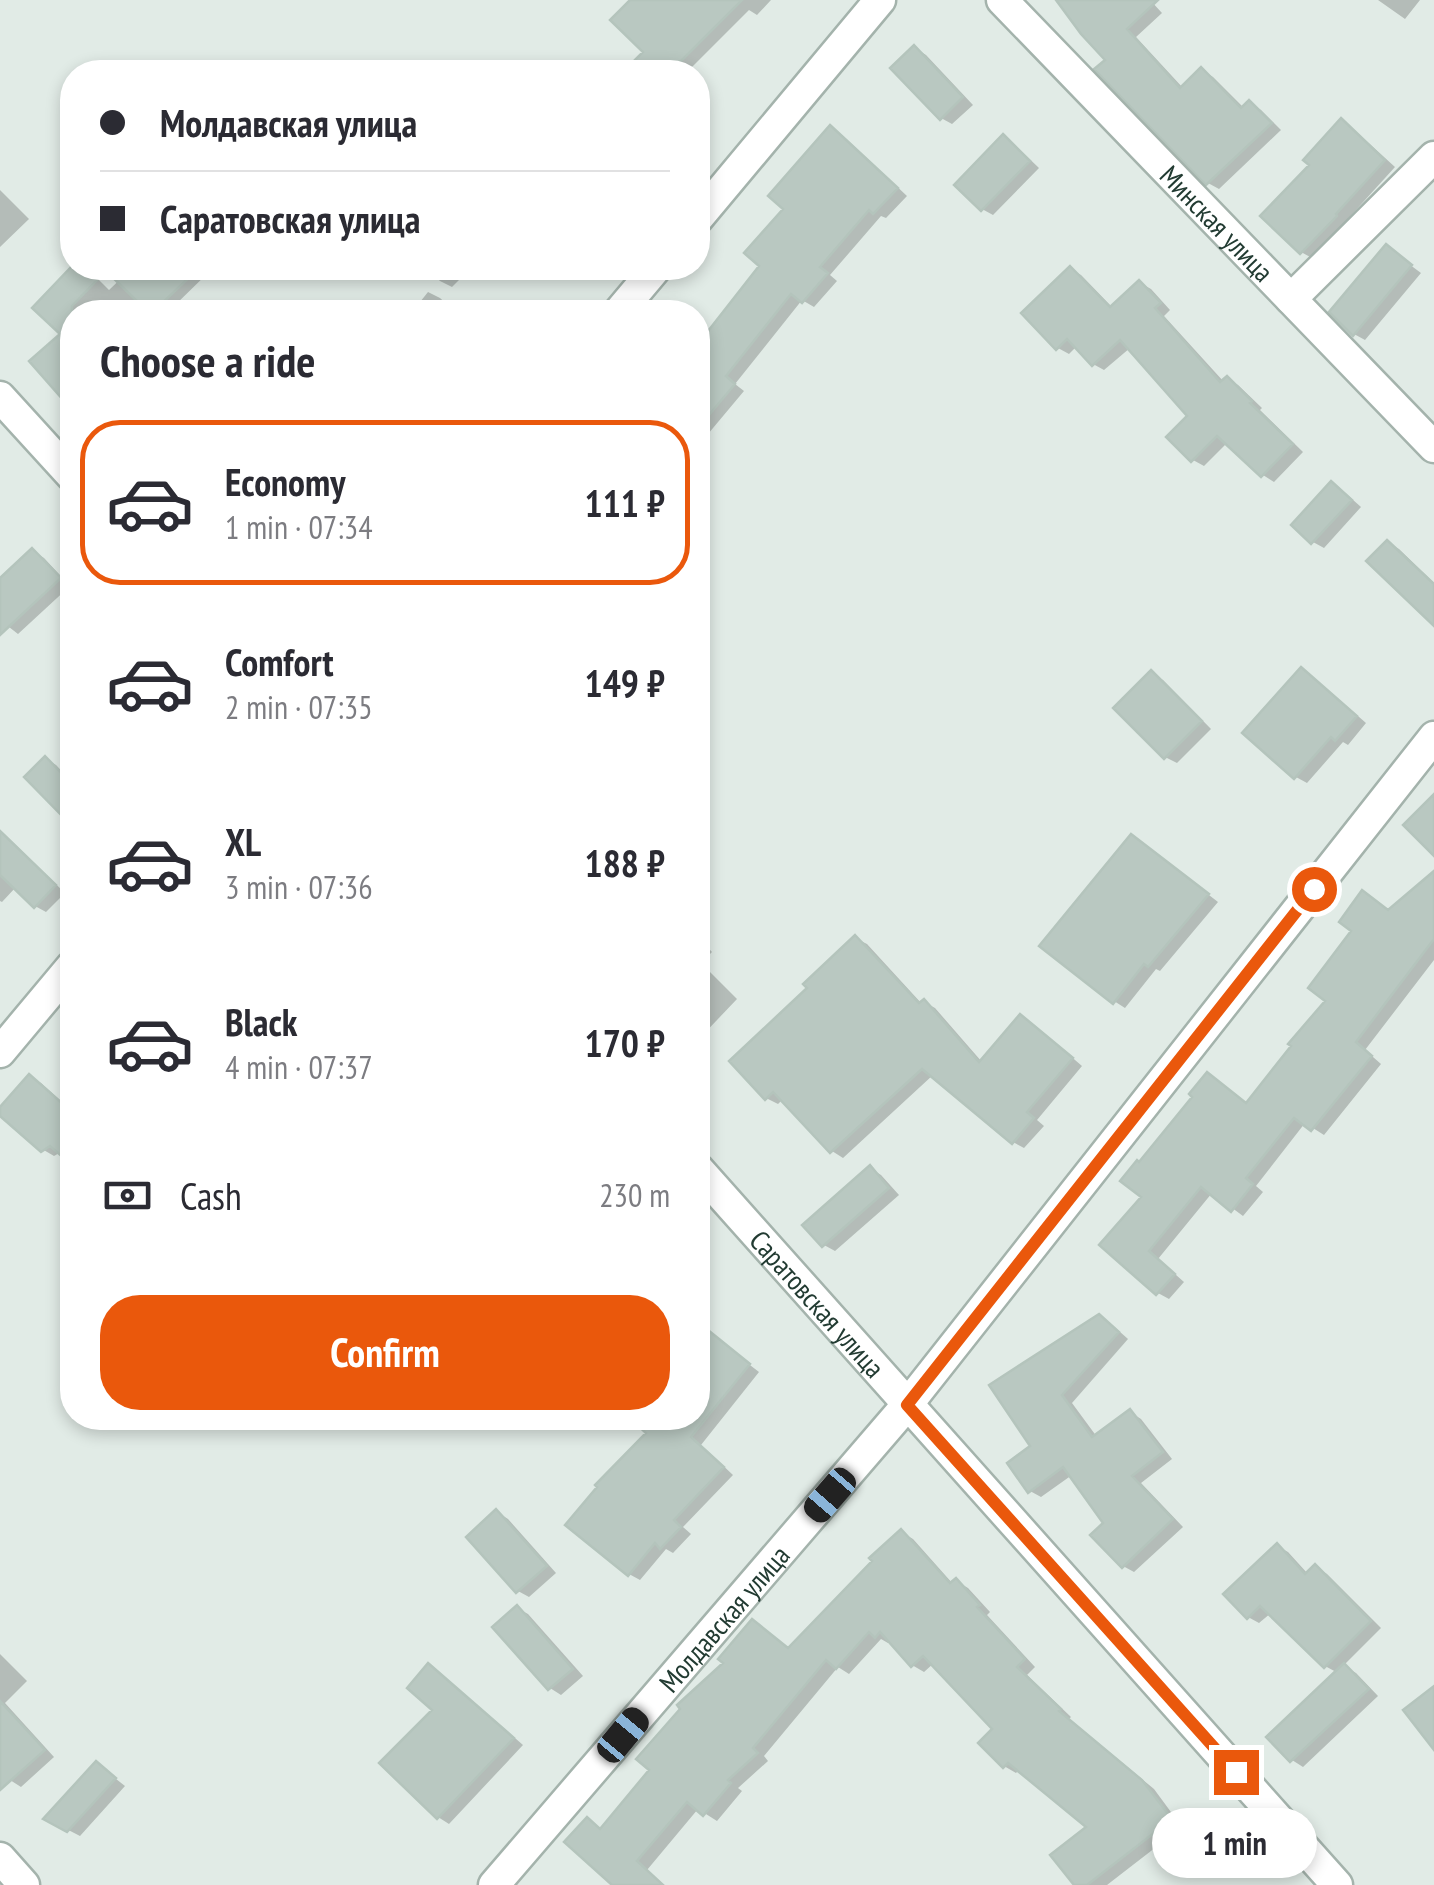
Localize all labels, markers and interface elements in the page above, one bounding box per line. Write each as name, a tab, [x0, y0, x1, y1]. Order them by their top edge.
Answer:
text: Молдавская улица	[160, 98, 417, 147]
street label: Минская улица	[1153, 157, 1282, 289]
text: Саратовская улица	[160, 194, 420, 243]
text: Choose a ride	[100, 331, 315, 389]
text: Economy	[225, 457, 345, 506]
icon: car	[105, 458, 195, 548]
text: 111 ₽	[585, 478, 665, 527]
text: 1 min · 07:34	[225, 506, 373, 548]
text: Comfort	[225, 637, 334, 686]
icon: car	[105, 638, 195, 728]
text: 149 ₽	[585, 658, 665, 707]
text: 2 min · 07:35	[225, 686, 373, 728]
text: XL	[225, 817, 261, 866]
icon: car	[105, 818, 195, 908]
text: 188 ₽	[585, 838, 665, 887]
text: 3 min · 07:36	[225, 866, 373, 908]
route start	[1292, 867, 1337, 912]
text: Black	[225, 997, 298, 1046]
icon: car	[105, 998, 195, 1088]
text: 170 ₽	[585, 1018, 665, 1067]
text: 4 min · 07:37	[225, 1046, 373, 1088]
icon: cash	[100, 1168, 155, 1223]
text: Cash	[180, 1171, 242, 1220]
text: 230 m	[599, 1174, 670, 1216]
street label: Саратовская улица	[742, 1222, 893, 1385]
button: Confirm	[100, 1295, 670, 1410]
car	[799, 1463, 861, 1527]
street label: Молдавская улица	[650, 1537, 797, 1699]
car	[592, 1702, 654, 1768]
route end	[1214, 1750, 1259, 1795]
callout: 1 min	[1154, 1807, 1318, 1877]
text: 1 min	[1202, 1822, 1267, 1864]

